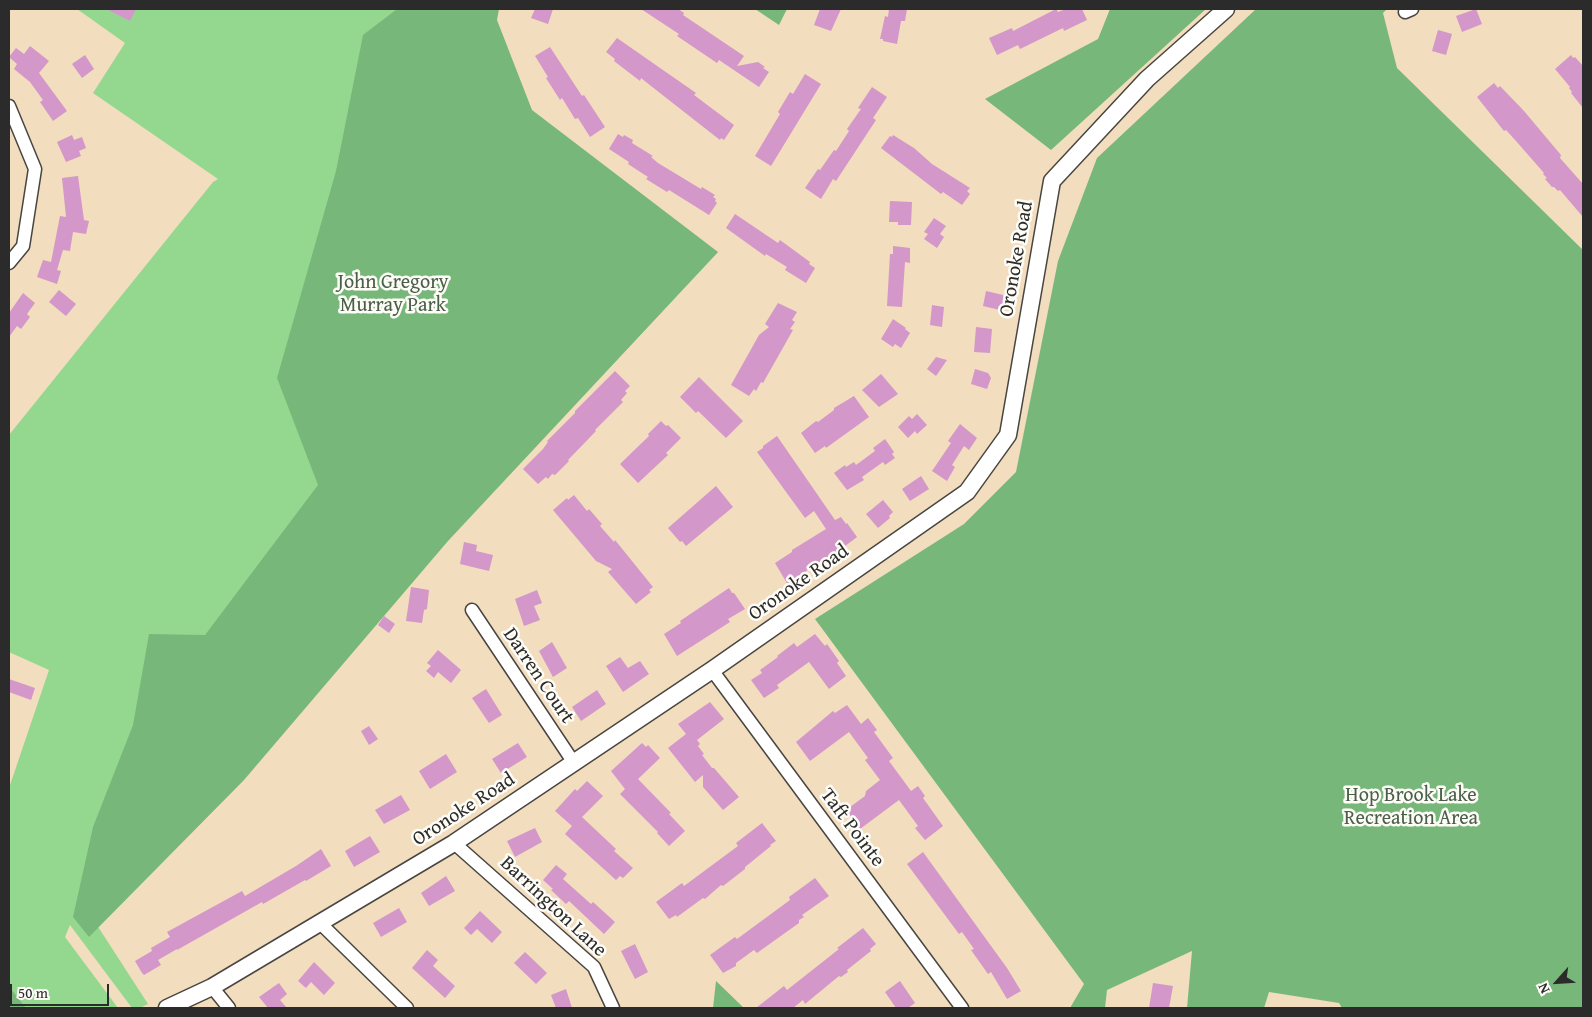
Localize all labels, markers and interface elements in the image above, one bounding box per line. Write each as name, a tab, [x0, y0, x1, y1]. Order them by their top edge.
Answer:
street label: Oronoke Road	[995, 199, 1039, 319]
park label: John Gregory Murray Park	[338, 271, 448, 318]
street label: Oronoke Road	[744, 540, 854, 626]
street label: Darren Court	[497, 624, 579, 728]
street label: Oronoke Road	[408, 768, 520, 852]
street label: Taft Pointe	[815, 784, 889, 872]
park label: Hop Brook Lake Recreation Area	[1344, 784, 1478, 831]
street label: Barrington Lane	[495, 852, 611, 962]
north arrow	[1532, 957, 1582, 1007]
scale bar	[12, 974, 111, 1006]
text: N	[1532, 980, 1555, 997]
text: 50 m	[18, 982, 48, 1003]

